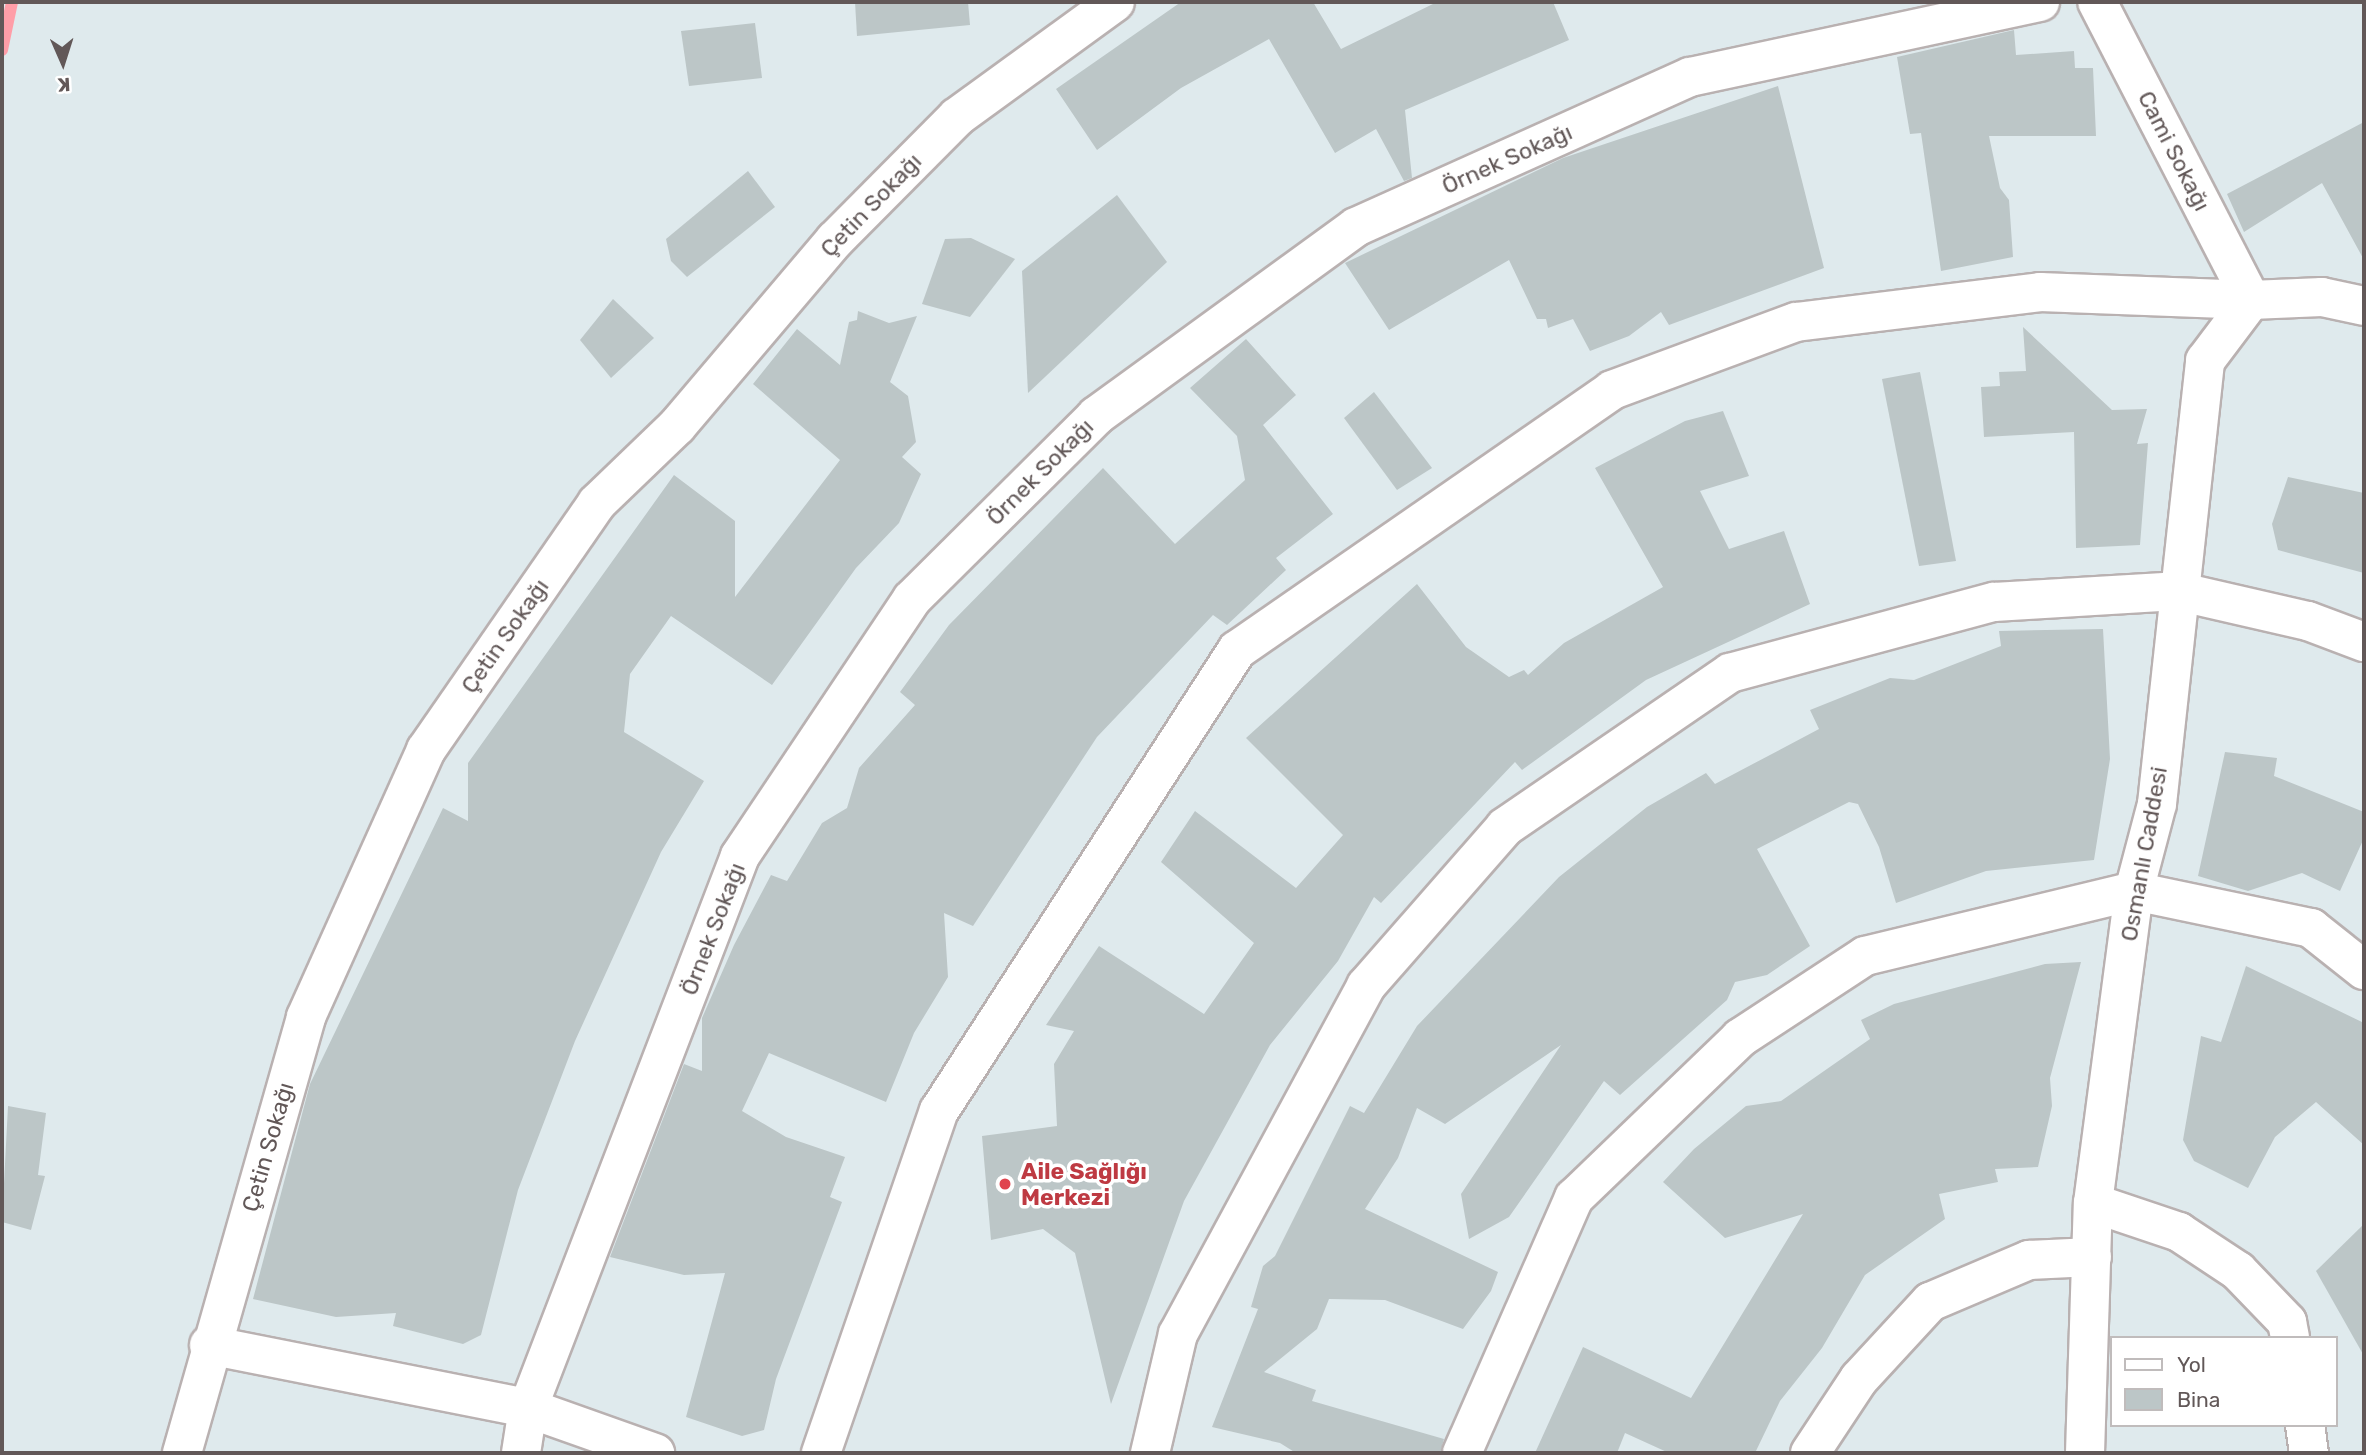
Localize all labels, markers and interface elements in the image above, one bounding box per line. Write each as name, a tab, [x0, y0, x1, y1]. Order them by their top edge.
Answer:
north arrow	[28, 28, 98, 98]
text: K	[57, 73, 71, 96]
street label: Cami Sokağı	[2132, 86, 2216, 216]
street label: Örnek Sokağı	[1438, 118, 1576, 200]
street label: Çetin Sokağı	[815, 147, 927, 263]
street label: Örnek Sokağı	[981, 413, 1099, 531]
street label: Çetin Sokağı	[455, 573, 555, 699]
street label: Osmanlı Caddesi	[2115, 765, 2173, 943]
street label: Örnek Sokağı	[675, 859, 751, 999]
street label: Çetin Sokağı	[236, 1079, 300, 1215]
place label: Aile Sağlığı Merkezi	[1021, 1157, 1147, 1211]
marker: Aile Sağlığı Merkezi	[995, 1174, 1015, 1194]
legend	[2110, 1336, 2338, 1427]
text: Yol	[2177, 1352, 2206, 1377]
text: Bina	[2177, 1387, 2220, 1412]

